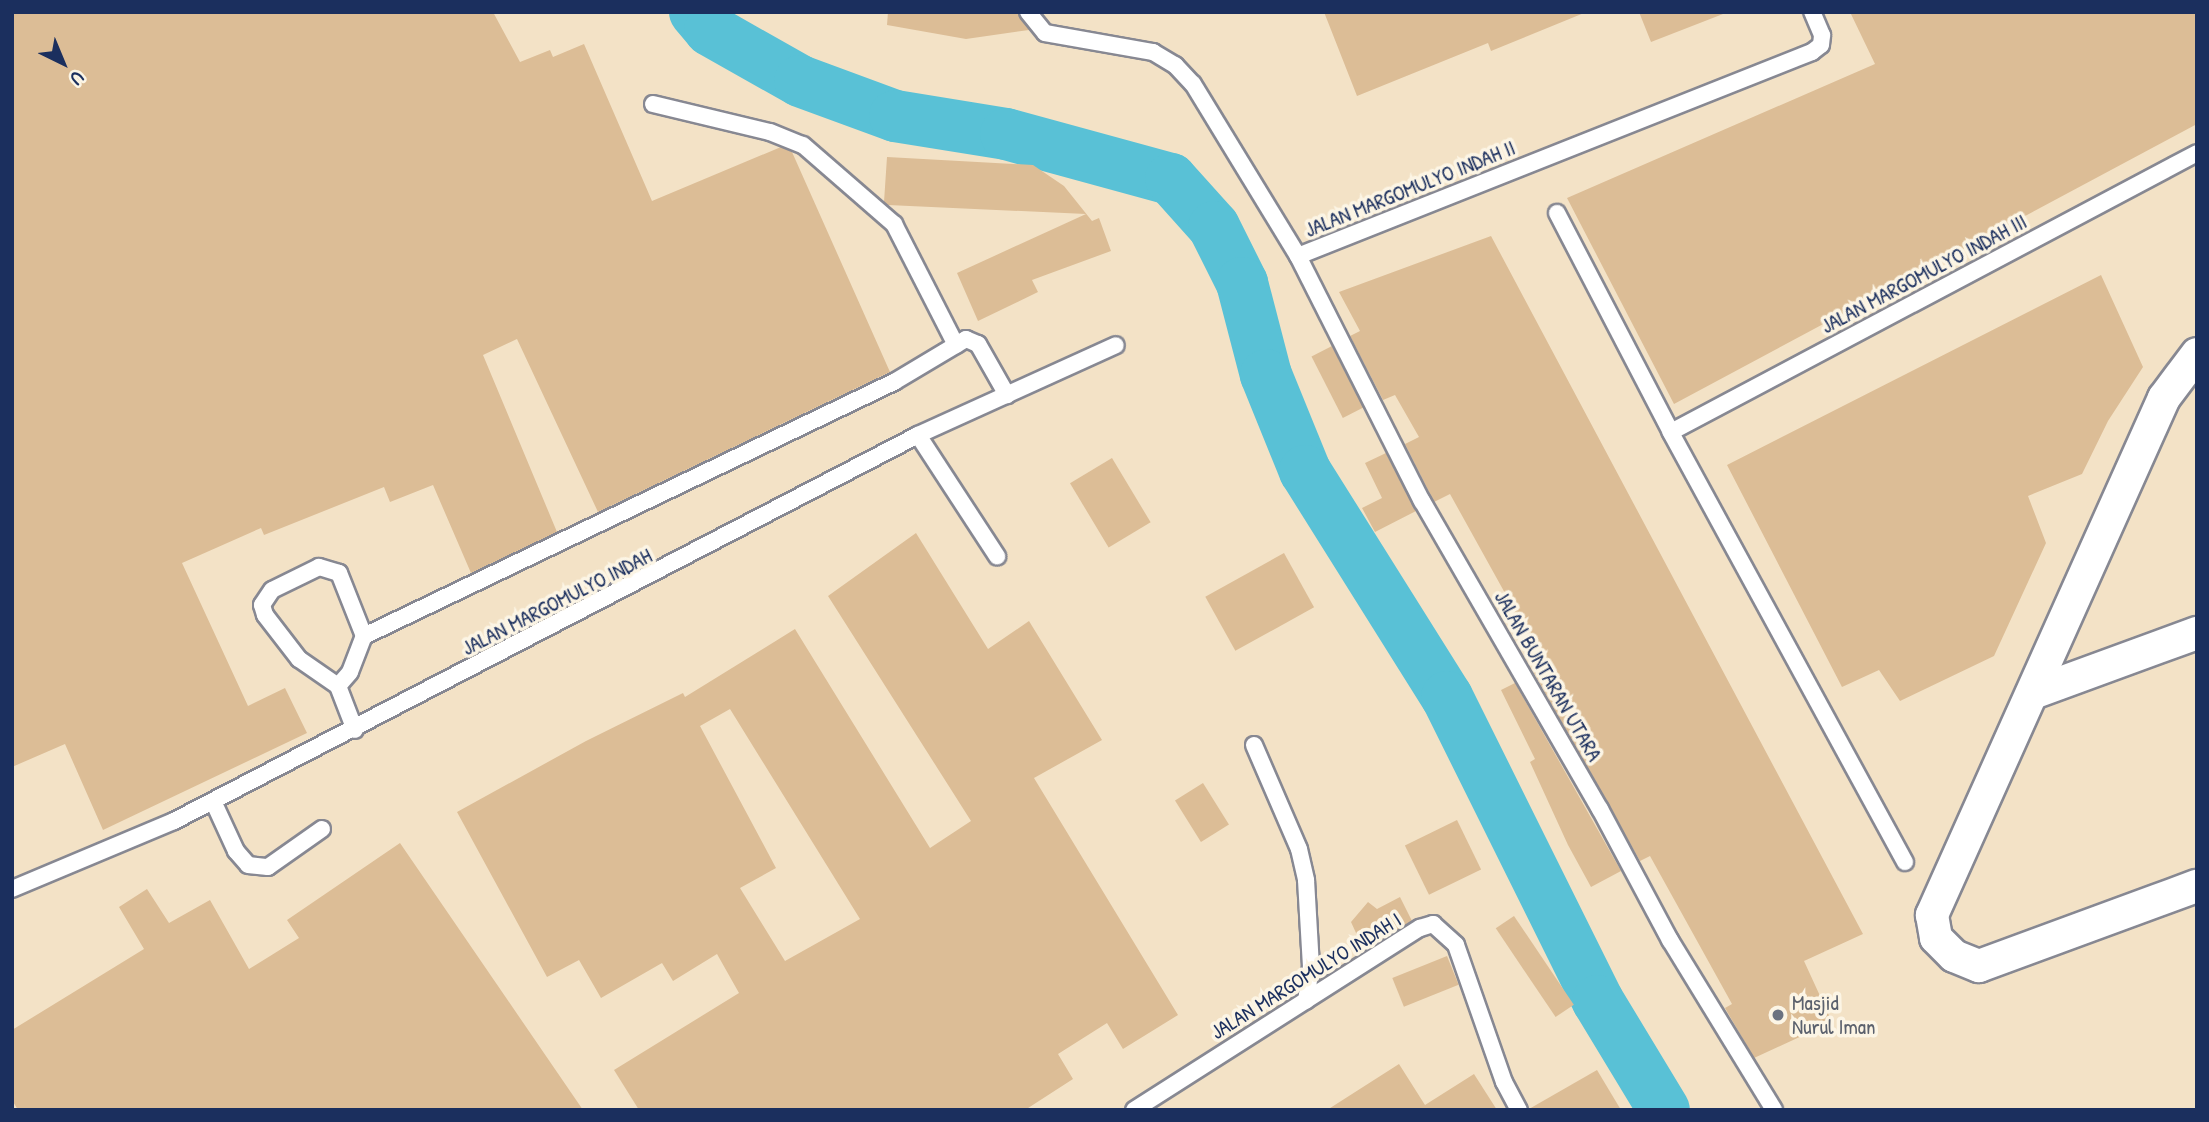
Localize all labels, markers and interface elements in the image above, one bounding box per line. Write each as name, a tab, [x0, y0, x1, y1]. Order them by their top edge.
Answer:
north arrow	[28, 28, 98, 98]
text: U	[65, 65, 90, 91]
street label: JALAN MARGOMULYO INDAH II	[1301, 135, 1519, 243]
street label: JALAN MARGOMULYO INDAH III	[1817, 209, 2031, 339]
street label: JALAN MARGOMULYO INDAH	[458, 543, 656, 661]
street label: JALAN BUNTARAN UTARA	[1489, 586, 1607, 766]
street label: JALAN MARGOMULYO INDAH I	[1206, 907, 1406, 1045]
place label: Masjid Nurul Iman	[1792, 990, 1875, 1040]
marker: Masjid Nurul Iman	[1770, 1007, 1786, 1023]

